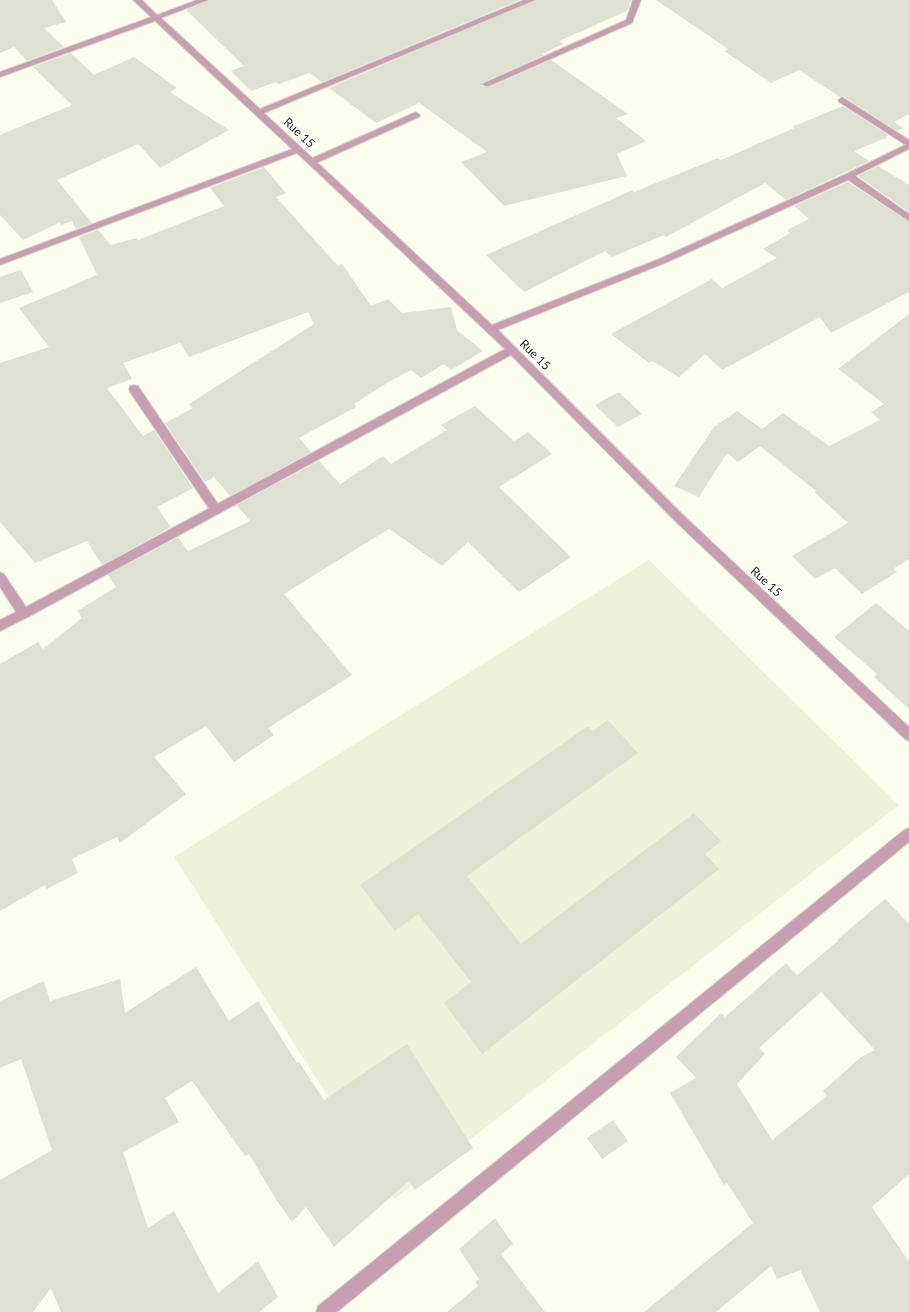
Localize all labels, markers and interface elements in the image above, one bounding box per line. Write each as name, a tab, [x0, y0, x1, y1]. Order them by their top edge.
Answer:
street label: Rue 15	[280, 115, 318, 151]
street label: Rue 15	[517, 337, 553, 373]
street label: Rue 15	[747, 564, 785, 600]

